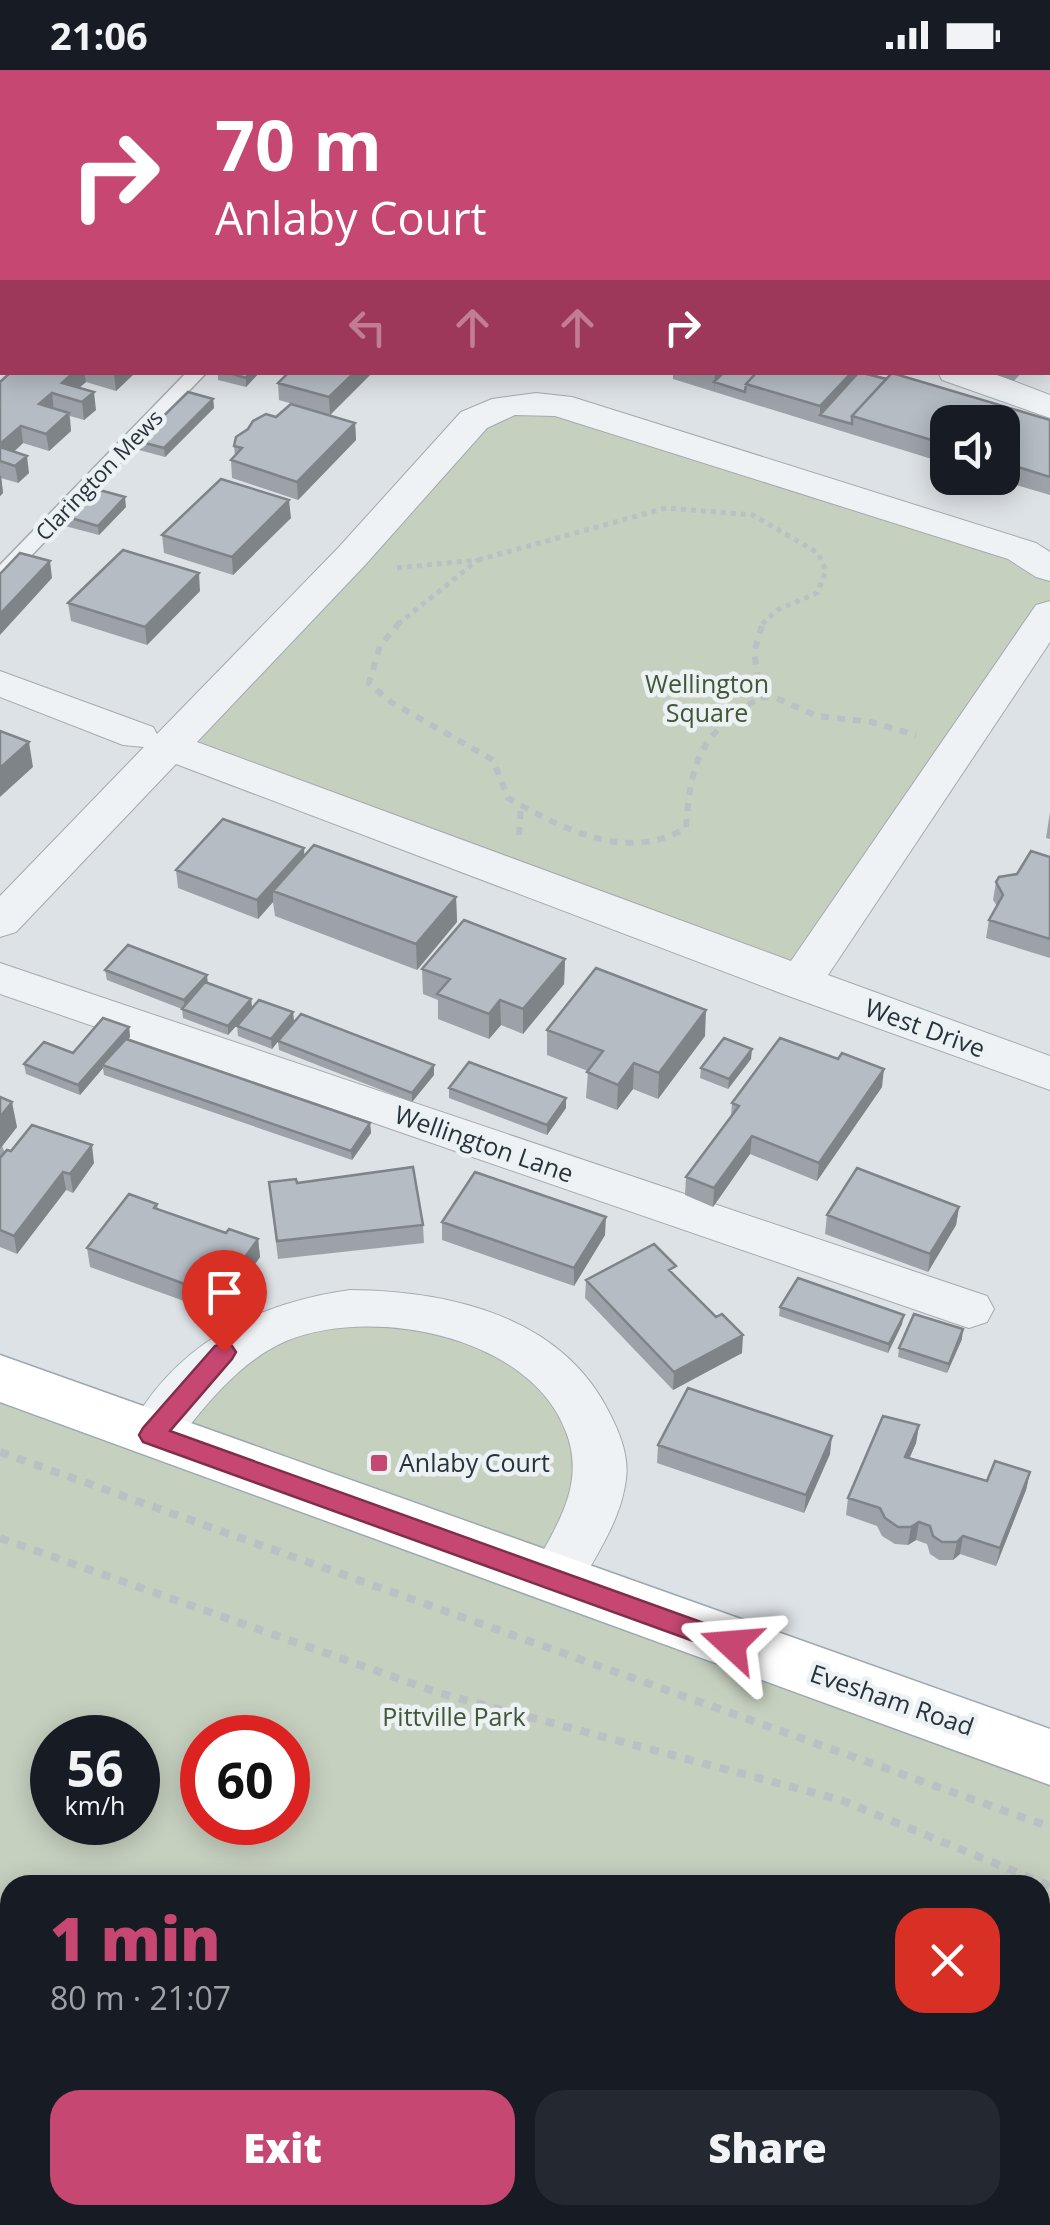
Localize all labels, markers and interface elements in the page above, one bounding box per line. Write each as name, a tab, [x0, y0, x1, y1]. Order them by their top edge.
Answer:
text: 21:06	[50, 9, 148, 61]
text: 70 m	[215, 96, 382, 192]
icon: right	[50, 110, 180, 240]
text: Anlaby Court	[215, 187, 487, 248]
icon: left	[340, 300, 395, 355]
icon: ahead	[445, 300, 500, 355]
icon: ahead	[550, 300, 605, 355]
icon: right	[655, 300, 710, 355]
street label: Clarington Mews	[28, 402, 169, 546]
map controls	[930, 405, 1020, 495]
button: sound	[930, 405, 1020, 495]
park label: Wellington Square	[645, 666, 769, 729]
street label: West Drive	[860, 990, 990, 1065]
street label: Wellington Lane	[390, 1097, 578, 1190]
pin	[182, 1250, 267, 1353]
icon: arrive	[197, 1265, 252, 1320]
place label: Anlaby Court	[399, 1445, 550, 1479]
marker: Anlaby Court	[368, 1452, 390, 1474]
position arrow	[679, 1592, 783, 1696]
street label: Evesham Road	[806, 1655, 979, 1743]
park label: Pittville Park	[382, 1699, 526, 1733]
speed limit sign: 60	[180, 1715, 310, 1845]
text: 56	[66, 1734, 124, 1802]
text: km/h	[65, 1788, 125, 1822]
text: 1 min	[50, 1897, 220, 1979]
button: close	[895, 1908, 1000, 2013]
text: 80 m · 21:07	[50, 1976, 231, 2019]
button: Exit	[50, 2090, 515, 2205]
button: Share	[535, 2090, 1000, 2205]

